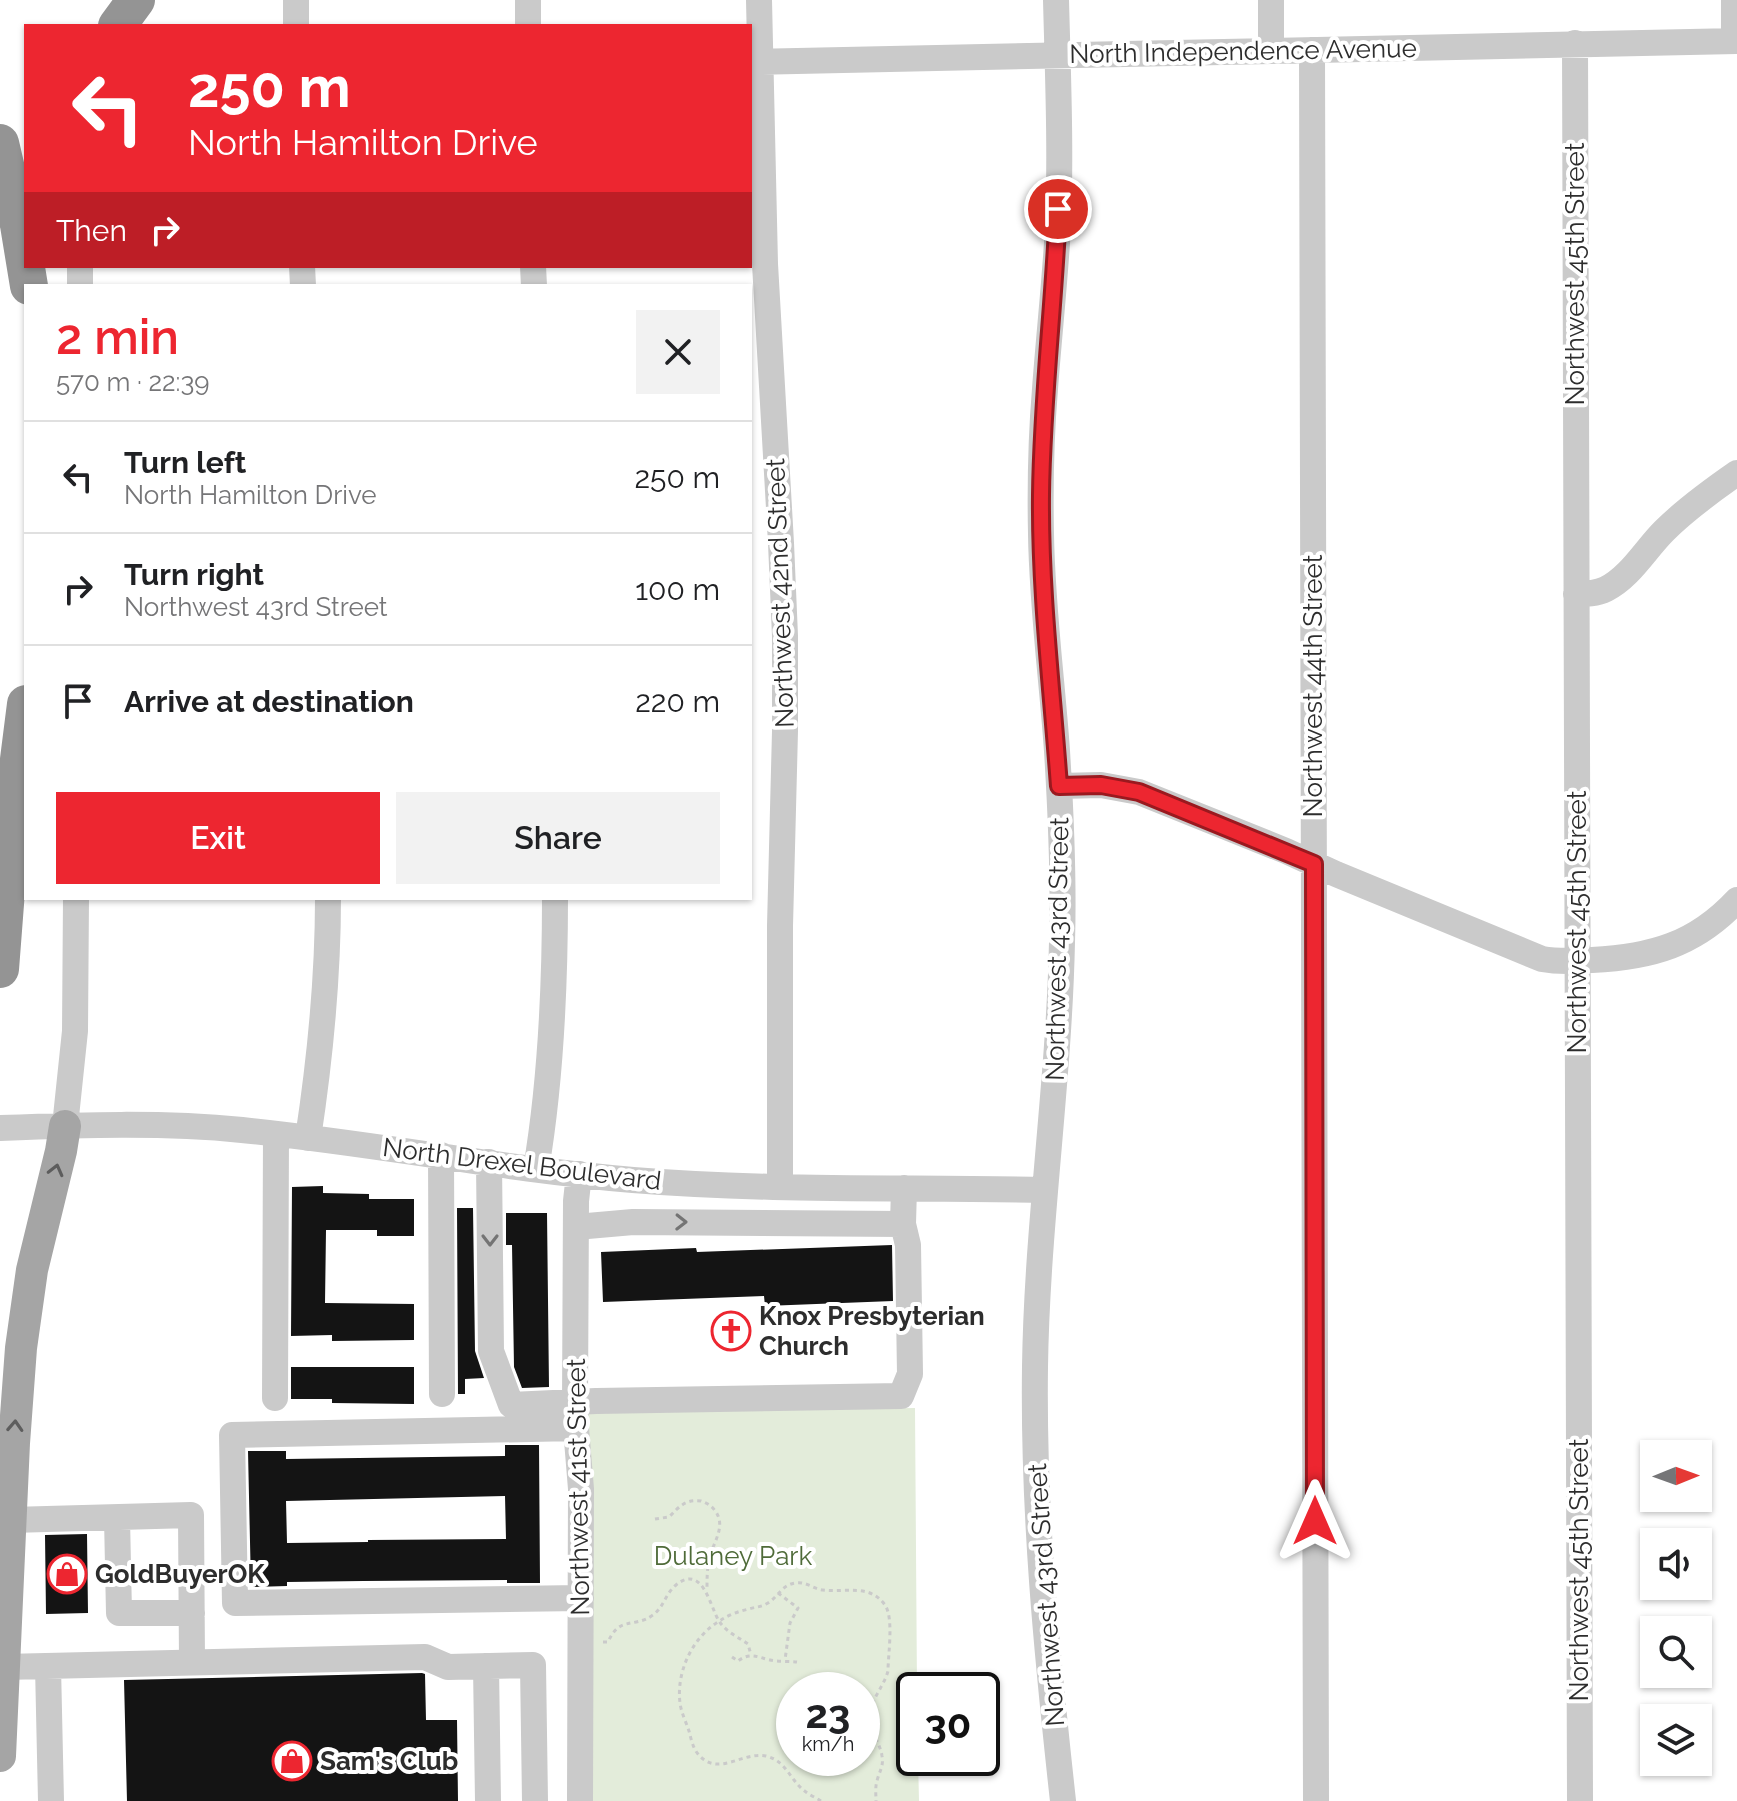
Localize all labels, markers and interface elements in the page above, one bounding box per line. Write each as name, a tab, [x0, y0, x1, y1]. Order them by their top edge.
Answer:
street label: North Independence Avenue	[1069, 33, 1417, 69]
text: 250 m	[188, 54, 351, 120]
icon: left	[56, 56, 160, 160]
text: North Hamilton Drive	[188, 121, 538, 163]
street label: Northwest 45th Street	[1560, 142, 1590, 405]
pin	[1024, 175, 1092, 243]
icon: arrive	[1036, 187, 1080, 231]
icon: right	[143, 208, 187, 252]
text: Then	[56, 213, 127, 248]
text: 2 min	[56, 309, 179, 365]
button: close	[636, 310, 720, 394]
text: 570 m · 22:39	[56, 367, 210, 397]
text: Turn left	[124, 445, 246, 480]
icon: left	[56, 455, 100, 499]
street label: Northwest 42nd Street	[760, 457, 800, 728]
text: 250 m	[634, 460, 720, 495]
text: North Hamilton Drive	[124, 480, 377, 510]
street label: Northwest 44th Street	[1298, 554, 1328, 817]
text: Turn right	[124, 557, 264, 592]
icon: right	[56, 567, 100, 611]
text: 100 m	[635, 572, 720, 607]
text: Northwest 43rd Street	[124, 592, 388, 622]
icon: arrive	[56, 679, 100, 723]
text: Arrive at destination	[124, 684, 414, 719]
text: 220 m	[635, 684, 720, 719]
street label: Northwest 45th Street	[1562, 790, 1592, 1053]
button: Exit	[56, 792, 380, 884]
button: Share	[396, 792, 720, 884]
street label: Northwest 43rd Street	[1040, 817, 1074, 1081]
street label: North Drexel Boulevard	[381, 1132, 663, 1196]
one-way arrow	[47, 1163, 64, 1177]
one-way arrow	[675, 1213, 688, 1231]
one-way arrow	[481, 1234, 499, 1247]
place label: Knox Presbyterian Church	[759, 1301, 985, 1361]
church icon: Knox Presbyterian Church	[710, 1310, 752, 1352]
street label: Northwest 41st Street	[561, 1358, 595, 1616]
one-way arrow	[6, 1419, 23, 1432]
street label: Northwest 45th Street	[1564, 1438, 1594, 1701]
north arrow	[1640, 1440, 1712, 1512]
map controls	[1640, 1440, 1712, 1776]
street label: Northwest 43rd Street	[1022, 1462, 1070, 1728]
position arrow	[1273, 1479, 1357, 1563]
button: sound	[1640, 1528, 1712, 1600]
park label: Dulaney Park	[654, 1541, 812, 1571]
shop icon: GoldBuyerOK	[46, 1553, 88, 1595]
place label: GoldBuyerOK	[95, 1559, 265, 1589]
button: search	[1640, 1616, 1712, 1688]
speed limit sign: 30	[896, 1672, 1000, 1776]
text: 23	[806, 1690, 850, 1737]
button: layers	[1640, 1704, 1712, 1776]
text: km/h	[802, 1732, 854, 1756]
shop icon: Sam's Club	[271, 1740, 313, 1782]
place label: Sam's Club	[320, 1746, 458, 1776]

